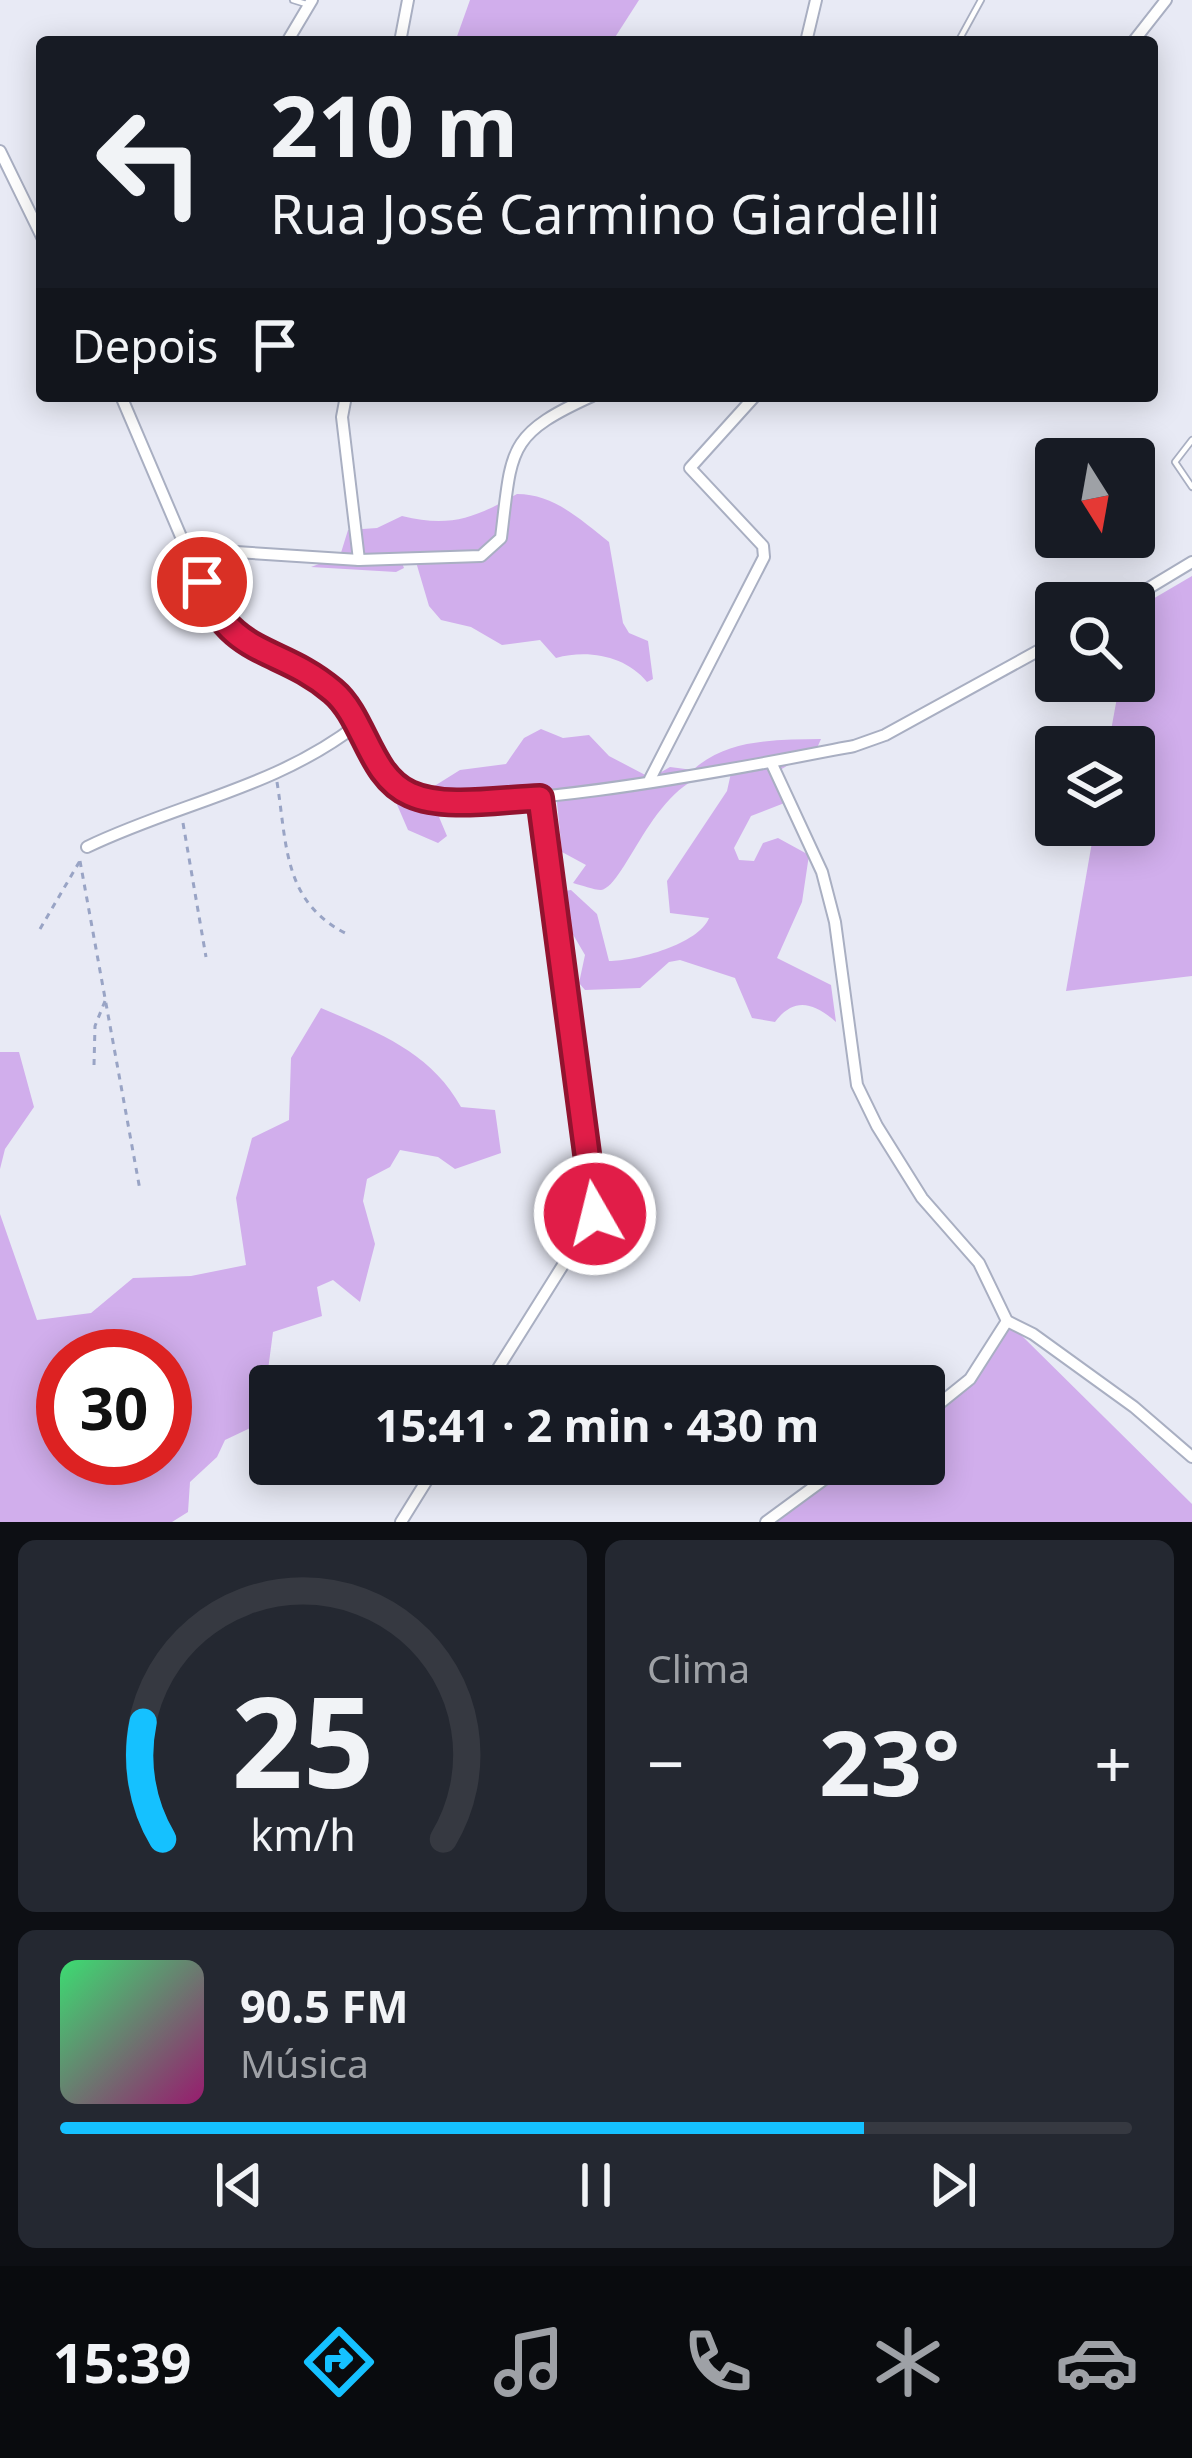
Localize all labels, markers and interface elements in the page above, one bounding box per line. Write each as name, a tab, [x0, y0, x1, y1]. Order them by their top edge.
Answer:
text: 210 m	[270, 67, 518, 182]
icon: left	[72, 84, 228, 240]
text: Rua José Carmino Giardelli	[270, 176, 941, 250]
icon: arrive	[242, 312, 308, 378]
text: Depois	[72, 315, 218, 376]
north arrow	[1035, 438, 1155, 558]
map controls	[1035, 438, 1155, 846]
pin	[151, 531, 253, 633]
icon: arrive	[169, 549, 235, 615]
button: search	[1035, 582, 1155, 702]
button: layers	[1035, 726, 1155, 846]
position arrow	[532, 1151, 658, 1277]
speed limit sign: 30	[36, 1329, 192, 1485]
text: 15:41 · 2 min · 430 m	[375, 1394, 819, 1455]
text: Clima	[647, 1641, 750, 1694]
text: 25	[231, 1655, 374, 1825]
text: 23°	[819, 1700, 960, 1822]
text: −	[647, 1717, 685, 1807]
text: +	[1094, 1717, 1132, 1807]
text: km/h	[250, 1805, 355, 1864]
text: 90.5 FM	[240, 1975, 409, 2036]
text: Música	[240, 2036, 369, 2089]
icon: previous	[206, 2152, 272, 2218]
icon: pause	[563, 2152, 629, 2218]
icon: next	[920, 2152, 986, 2218]
icon: directions	[297, 2320, 381, 2404]
icon: music	[487, 2320, 571, 2404]
icon: phone	[676, 2320, 760, 2404]
icon: climate	[866, 2320, 950, 2404]
icon: car	[1055, 2320, 1139, 2404]
text: 15:39	[53, 2325, 192, 2399]

